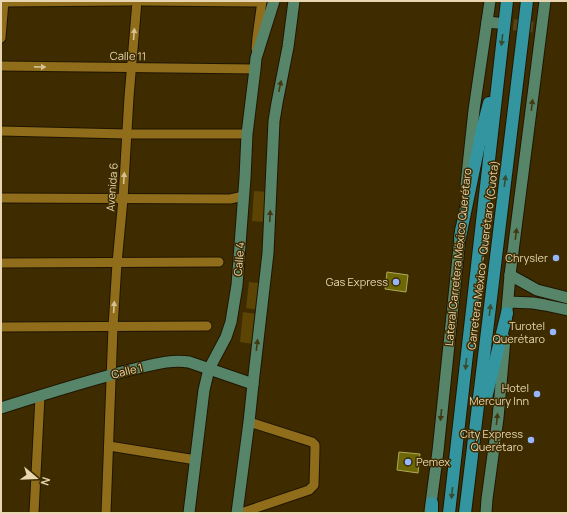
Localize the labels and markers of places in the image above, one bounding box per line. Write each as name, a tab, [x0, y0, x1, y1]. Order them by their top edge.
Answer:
place label: Chrysler	[505, 250, 548, 265]
marker: Chrysler	[551, 253, 561, 263]
place label: Gas Express	[326, 274, 388, 289]
marker: Gas Express	[391, 277, 401, 287]
place label: Turotel Querétaro	[493, 318, 545, 346]
marker: Turotel Querétaro	[548, 327, 558, 337]
place label: Hotel Mercury Inn	[469, 380, 529, 408]
marker: Hotel Mercury Inn	[532, 389, 542, 399]
place label: City Express Querétaro	[460, 426, 523, 454]
marker: City Express Querétaro	[526, 435, 536, 445]
place label: Pemex	[416, 454, 450, 469]
marker: Pemex	[403, 457, 413, 467]

